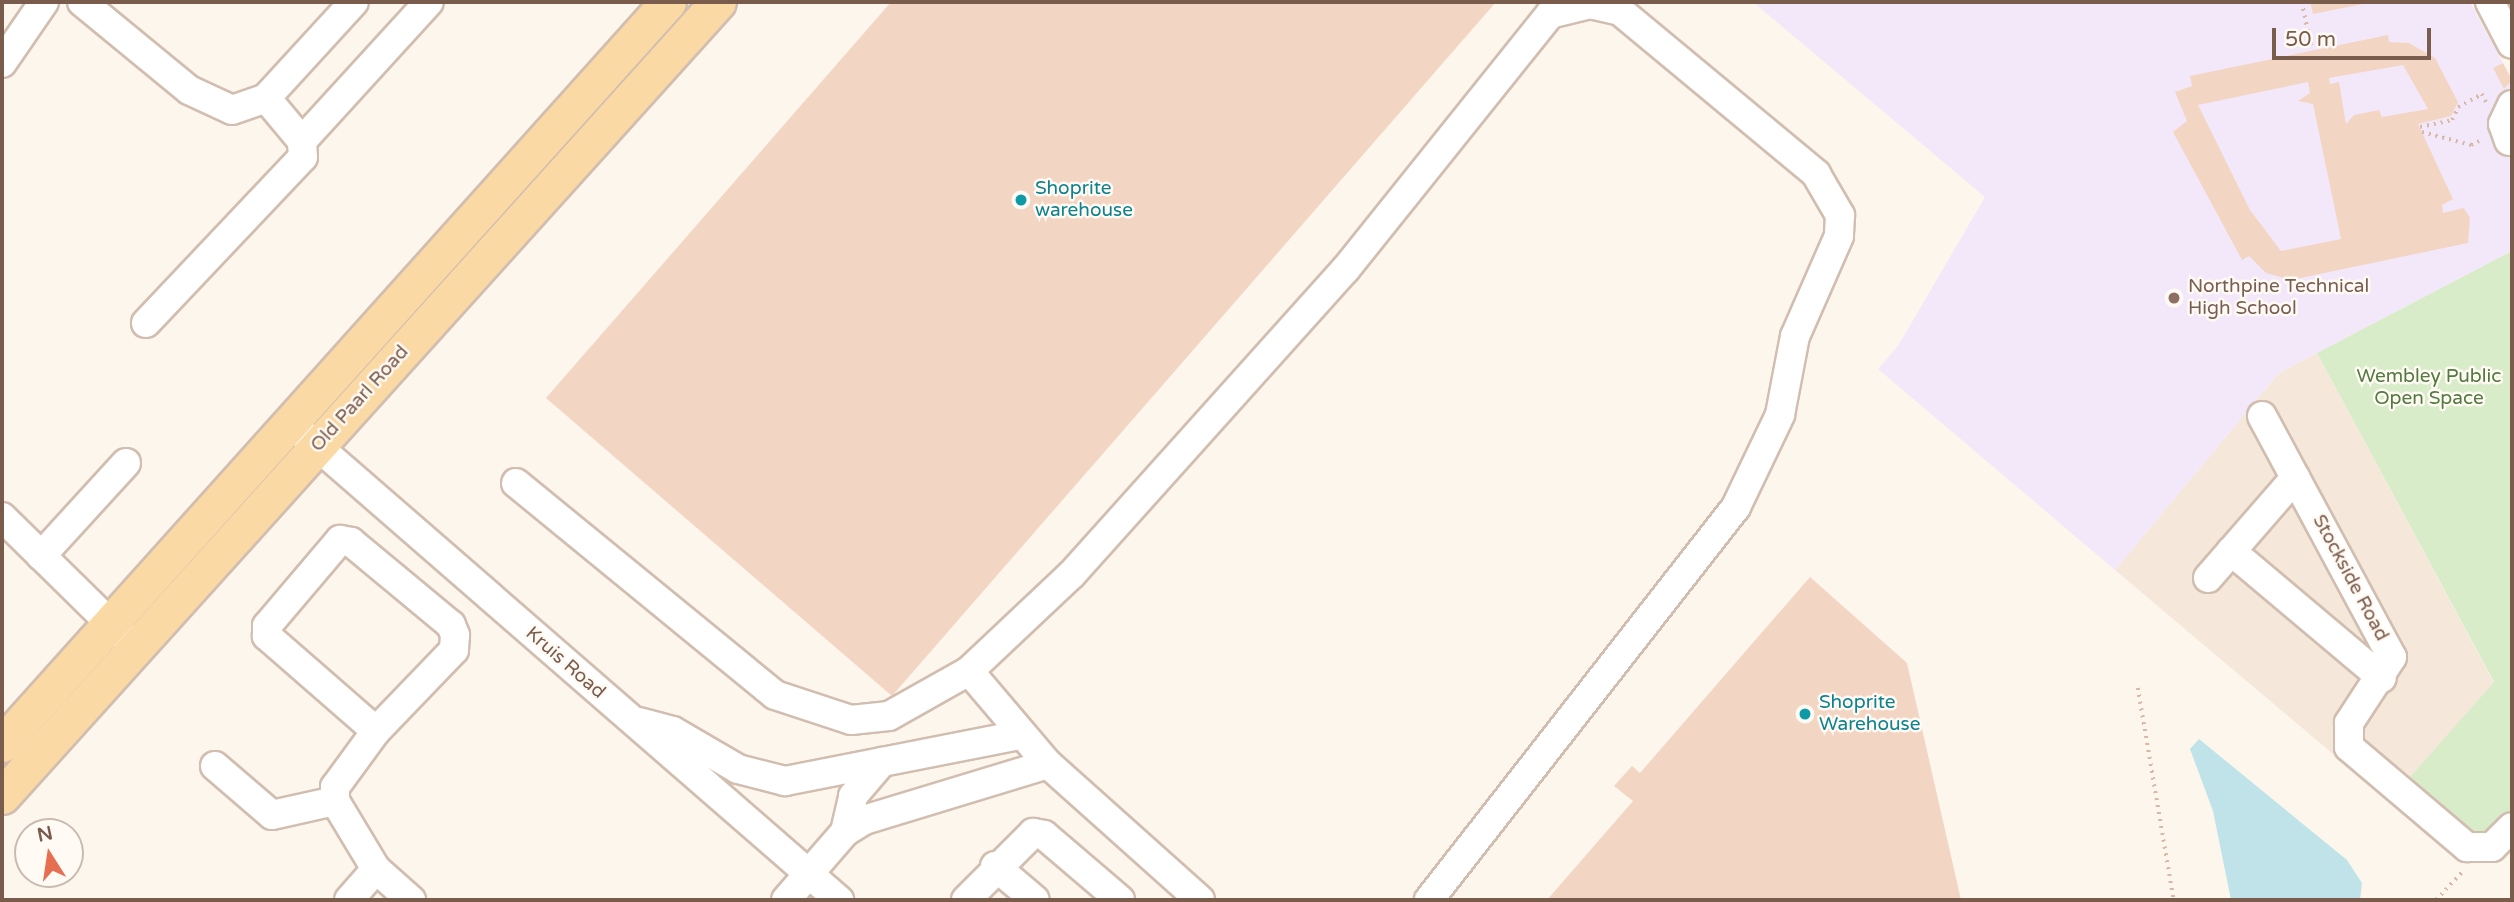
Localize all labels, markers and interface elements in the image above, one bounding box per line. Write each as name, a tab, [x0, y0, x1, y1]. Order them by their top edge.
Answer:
scale bar	[2276, 14, 2435, 58]
text: 50 m	[2285, 27, 2336, 52]
place label: Shoprite warehouse	[1035, 178, 1133, 222]
marker: Shoprite warehouse	[1013, 192, 1029, 208]
place label: Northpine Technical High School	[2188, 276, 2369, 320]
marker: Northpine Technical High School	[2166, 290, 2182, 306]
street label: Old Paarl Road	[306, 341, 414, 457]
park label: Wembley Public Open Space	[2357, 366, 2501, 410]
street label: Stockside Road	[2307, 511, 2393, 645]
street label: Kruis Road	[520, 622, 610, 704]
place label: Shoprite Warehouse	[1819, 692, 1920, 736]
marker: Shoprite Warehouse	[1797, 706, 1813, 722]
north arrow	[14, 818, 84, 888]
text: N	[35, 822, 55, 847]

